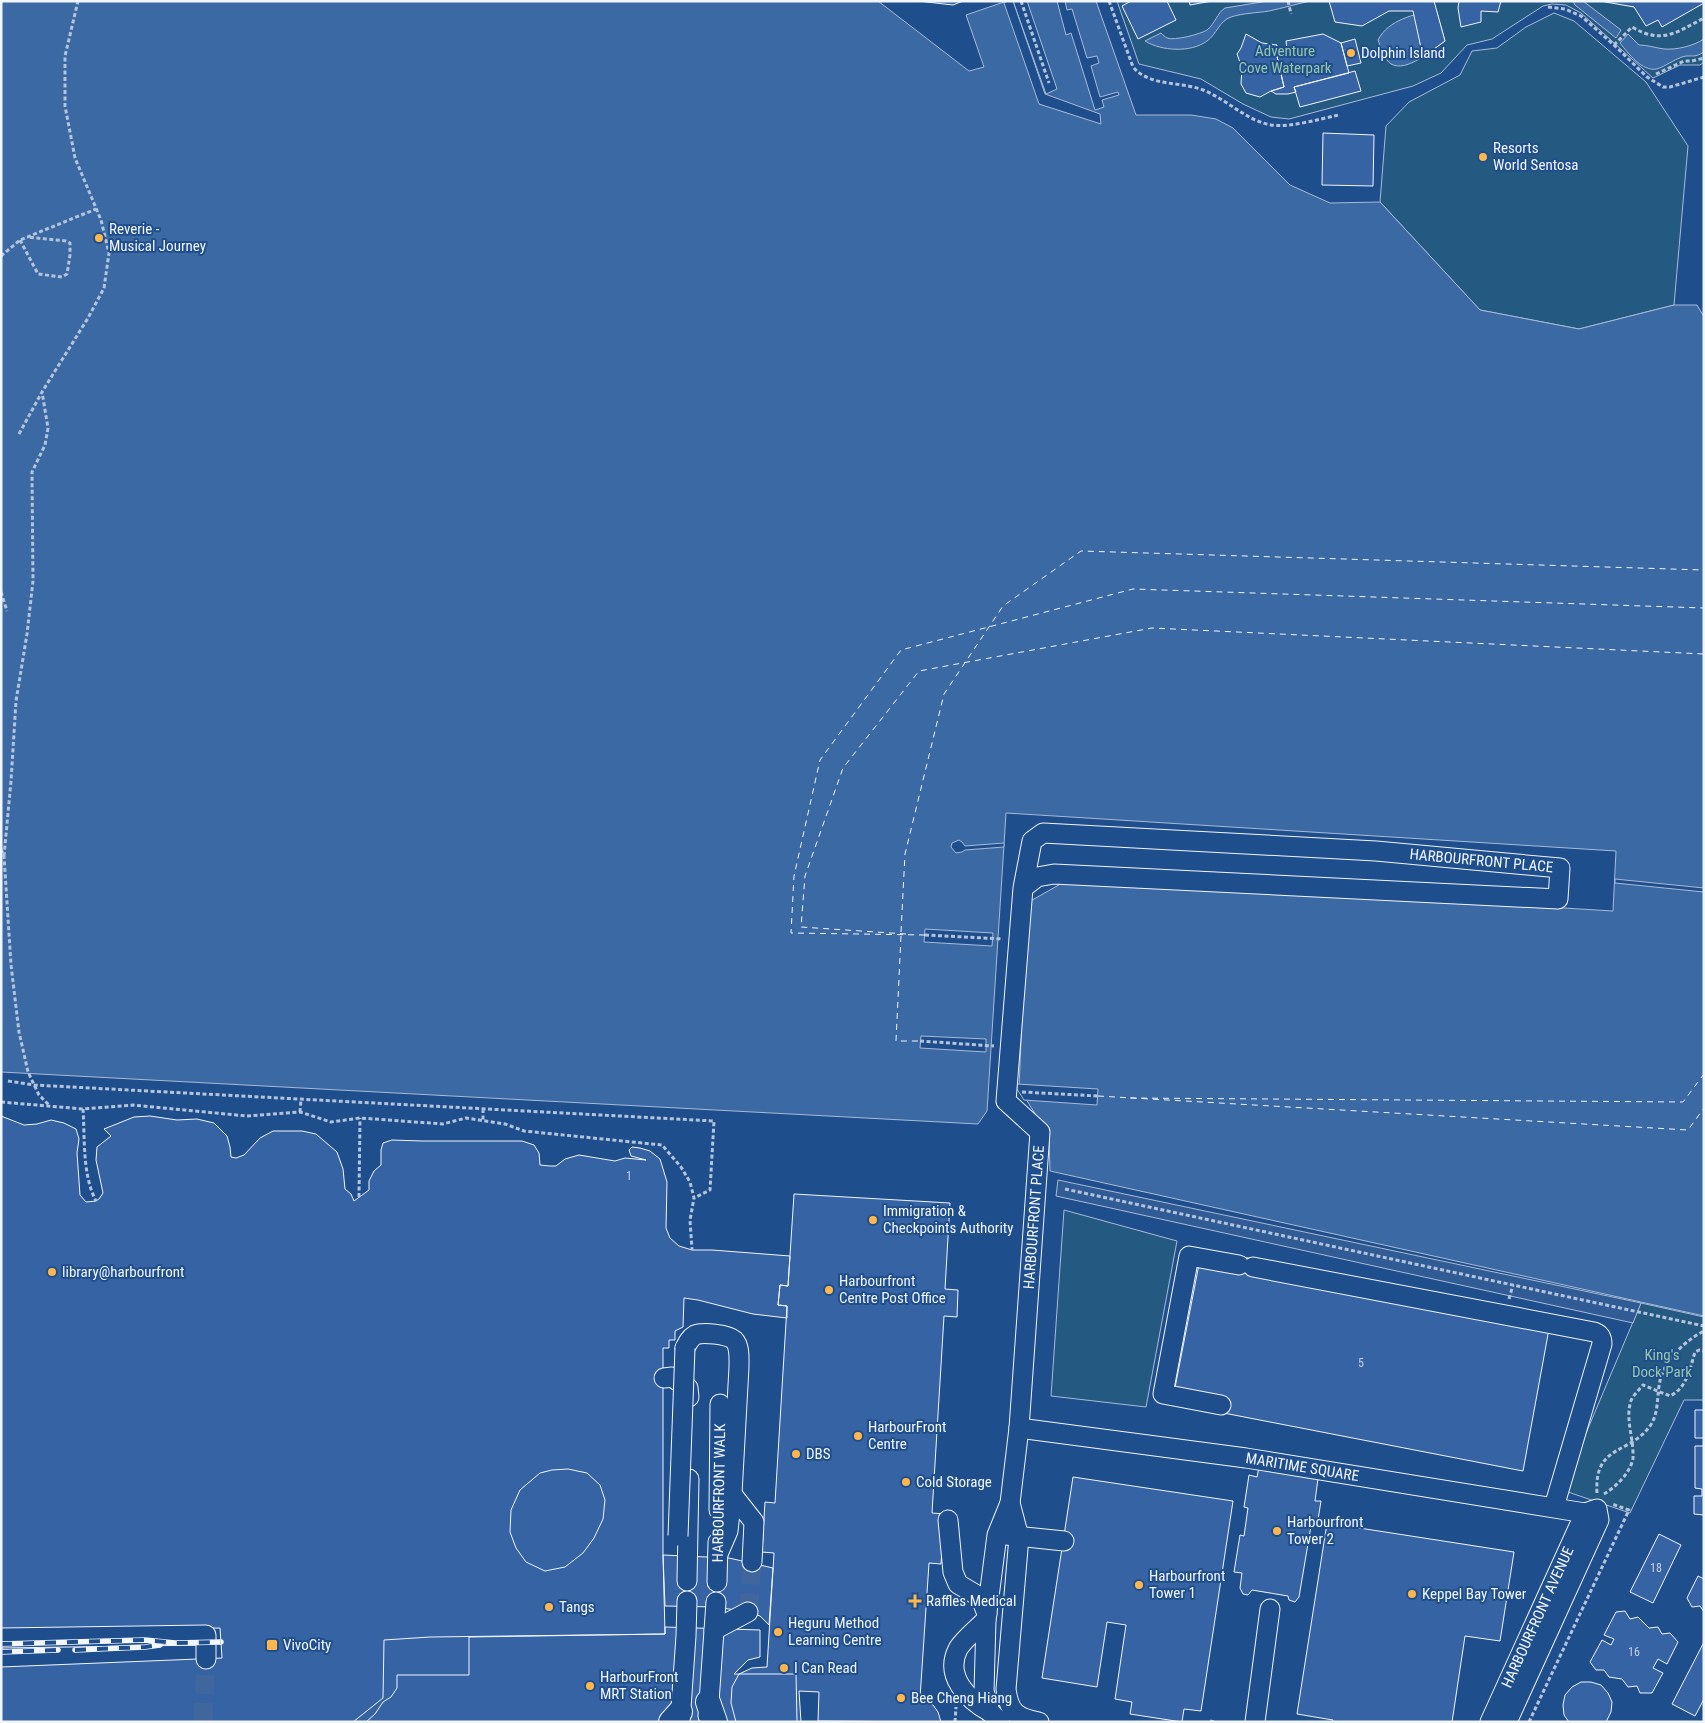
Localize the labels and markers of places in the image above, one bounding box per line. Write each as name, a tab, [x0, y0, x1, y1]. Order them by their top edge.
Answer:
place label: Dolphin Island	[1361, 44, 1445, 62]
marker: Dolphin Island	[1345, 47, 1357, 59]
place label: Resorts World Sentosa	[1493, 139, 1579, 174]
marker: Resorts World Sentosa	[1477, 151, 1489, 163]
place label: Reverie - Musical Journey	[109, 220, 206, 255]
marker: Reverie - Musical Journey	[93, 232, 105, 244]
place label: Immigration & Checkpoints Authority	[883, 1202, 1014, 1237]
marker: Immigration & Checkpoints Authority	[867, 1214, 879, 1226]
place label: library@harbourfront	[62, 1263, 185, 1281]
marker: library@harbourfront	[46, 1266, 58, 1278]
place label: Harbourfront Centre Post Office	[839, 1272, 946, 1307]
marker: Harbourfront Centre Post Office	[823, 1284, 835, 1296]
place label: HarbourFront Centre	[868, 1418, 947, 1453]
marker: HarbourFront Centre	[852, 1430, 864, 1442]
place label: DBS	[806, 1445, 831, 1463]
marker: DBS	[790, 1448, 802, 1460]
place label: Cold Storage	[916, 1473, 992, 1491]
marker: Cold Storage	[900, 1476, 912, 1488]
place label: Harbourfront Tower 2	[1287, 1513, 1363, 1548]
marker: Harbourfront Tower 2	[1271, 1525, 1283, 1537]
place label: Harbourfront Tower 1	[1149, 1567, 1225, 1602]
marker: Harbourfront Tower 1	[1133, 1579, 1145, 1591]
place label: Keppel Bay Tower	[1422, 1585, 1527, 1603]
marker: Keppel Bay Tower	[1406, 1588, 1418, 1600]
place label: Raffles Medical	[926, 1592, 1016, 1610]
marker: Raffles Medical	[908, 1594, 922, 1608]
place label: Tangs	[559, 1598, 595, 1616]
marker: Tangs	[543, 1601, 555, 1613]
place label: Heguru Method Learning Centre	[788, 1614, 881, 1649]
marker: Heguru Method Learning Centre	[772, 1626, 784, 1638]
place label: VivoCity	[283, 1636, 331, 1654]
marker: VivoCity	[265, 1638, 279, 1652]
place label: I Can Read	[794, 1659, 857, 1677]
marker: I Can Read	[778, 1662, 790, 1674]
place label: HarbourFront MRT Station	[600, 1668, 679, 1703]
marker: HarbourFront MRT Station	[584, 1680, 596, 1692]
place label: Bee Cheng Hiang	[911, 1689, 1012, 1707]
marker: Bee Cheng Hiang	[895, 1692, 907, 1704]

